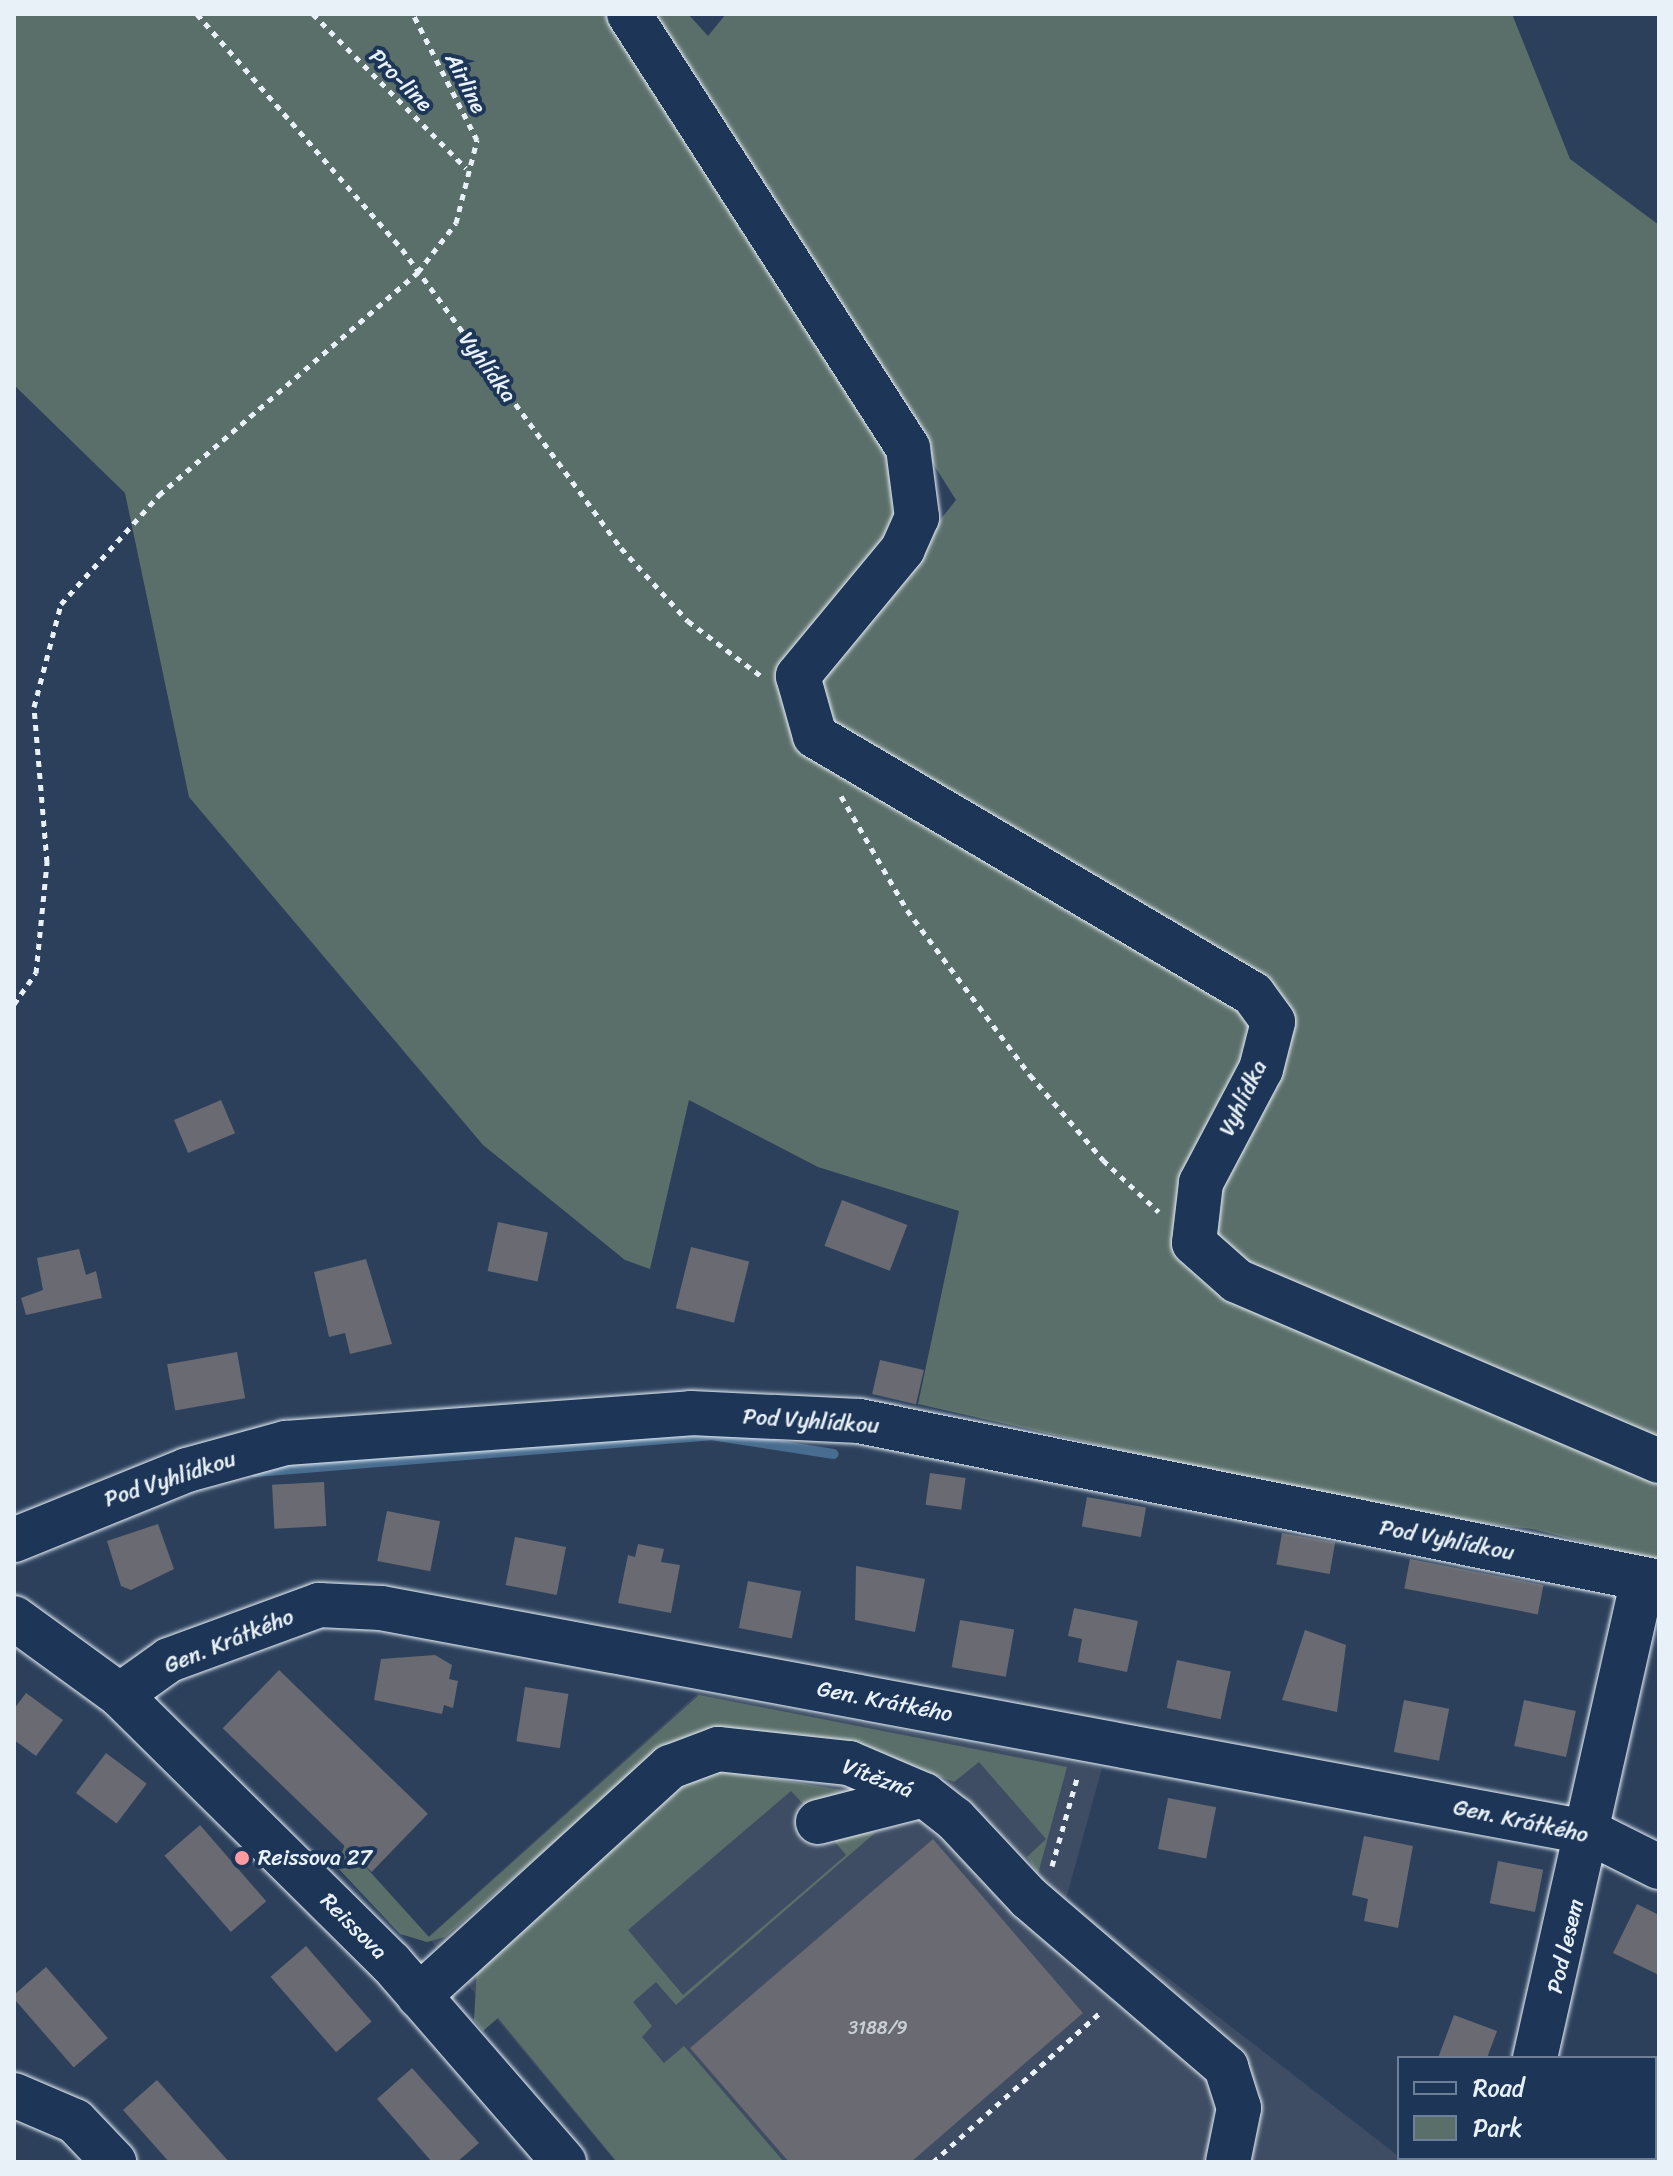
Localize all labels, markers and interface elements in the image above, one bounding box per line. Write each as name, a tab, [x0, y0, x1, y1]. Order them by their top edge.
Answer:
street label: Pro-line	[364, 43, 438, 117]
street label: Airline	[440, 48, 492, 118]
street label: Vyhlídka	[454, 327, 522, 407]
street label: Vyhlídka	[1213, 1056, 1273, 1140]
street label: Pod Vyhlídkou	[743, 1403, 879, 1439]
street label: Pod Vyhlídkou	[102, 1446, 238, 1512]
street label: Pod Vyhlídkou	[1378, 1514, 1516, 1566]
street label: Gen. Krátkého	[160, 1603, 298, 1679]
street label: Gen. Krátkého	[815, 1675, 955, 1727]
street label: Vítězná	[839, 1753, 917, 1803]
street label: Gen. Krátkého	[1451, 1794, 1591, 1848]
place label: Reissova 27	[258, 1845, 372, 1871]
marker: Reissova 27	[233, 1849, 251, 1867]
street label: Reissova	[315, 1887, 393, 1965]
street label: Pod lesem	[1541, 1895, 1589, 1997]
house number: 3188/9	[848, 2017, 908, 2039]
legend	[1397, 2056, 1657, 2160]
text: Road	[1473, 2067, 1524, 2109]
text: Park	[1473, 2107, 1522, 2149]

